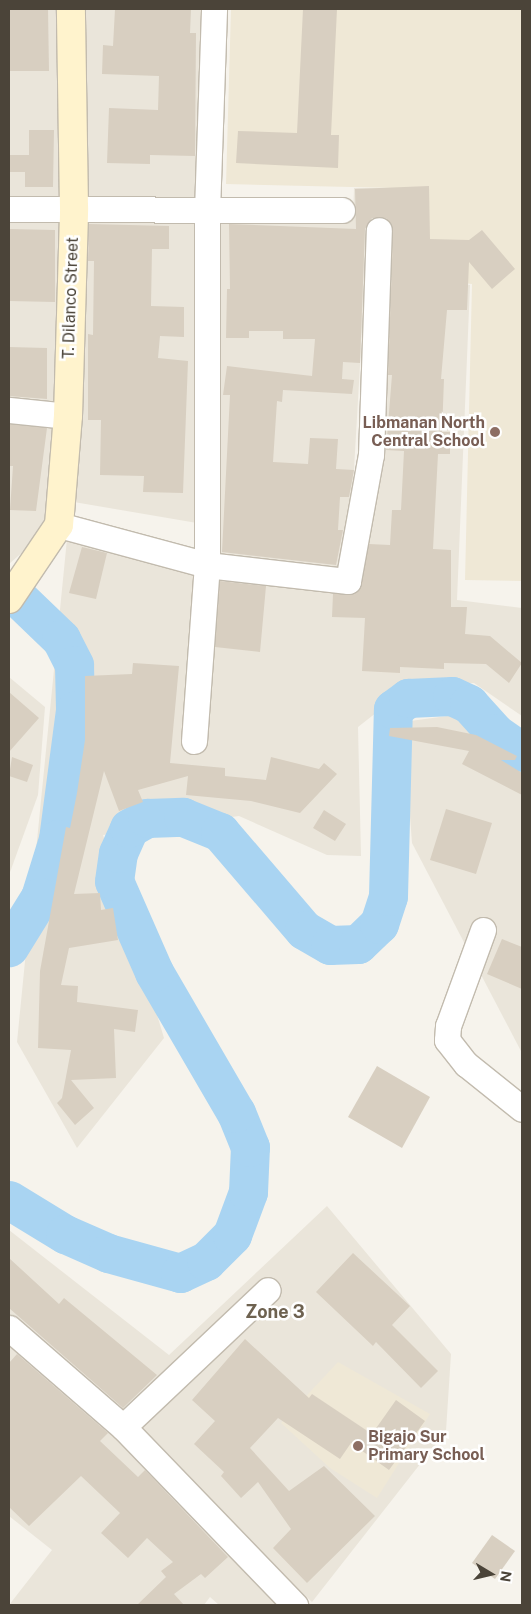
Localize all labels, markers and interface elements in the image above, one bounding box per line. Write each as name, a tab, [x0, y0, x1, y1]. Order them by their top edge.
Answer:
street label: T. Dilanco Street	[59, 237, 83, 359]
place label: Libmanan North Central School	[363, 413, 485, 451]
marker: Libmanan North Central School	[489, 426, 501, 438]
district label: Zone 3	[245, 1301, 305, 1323]
place label: Bigajo Sur Primary School	[368, 1427, 485, 1465]
marker: Bigajo Sur Primary School	[352, 1440, 364, 1452]
north arrow	[466, 1549, 516, 1599]
text: N	[497, 1570, 515, 1583]

